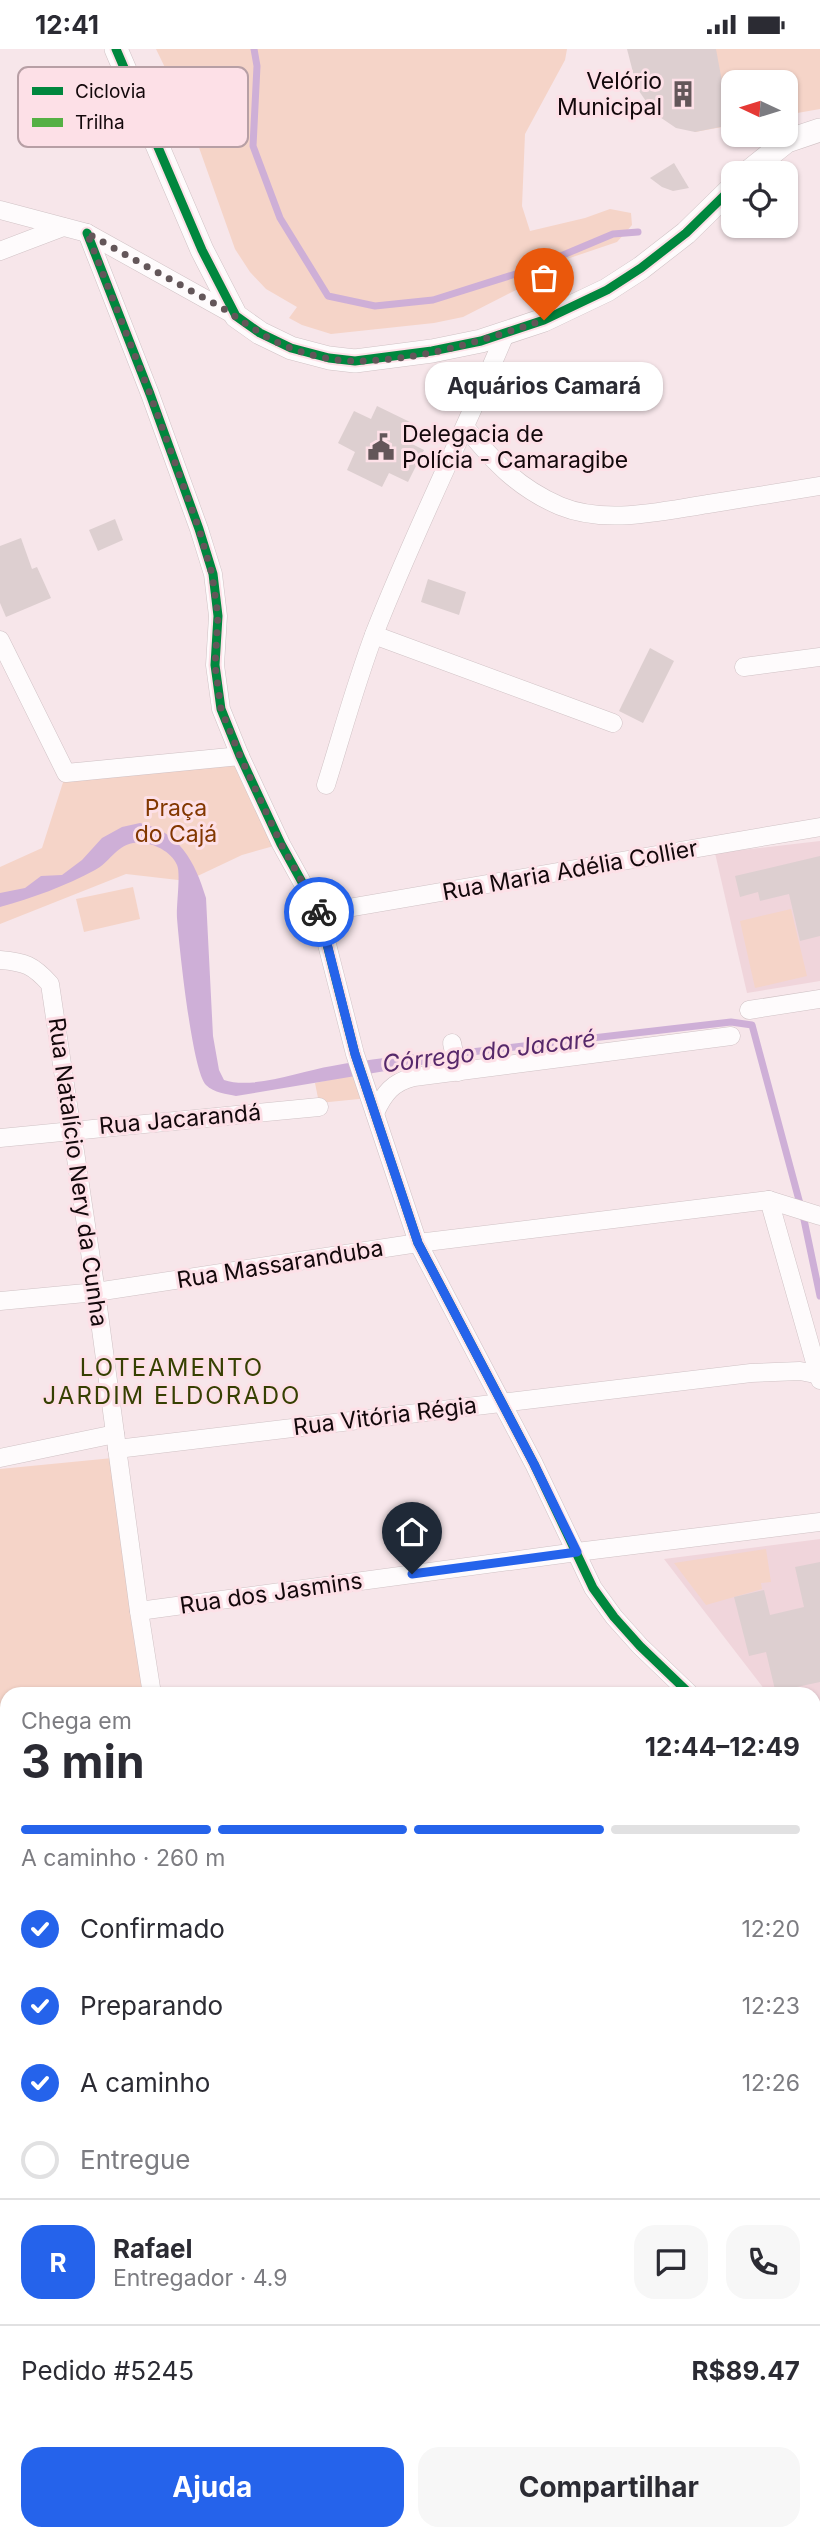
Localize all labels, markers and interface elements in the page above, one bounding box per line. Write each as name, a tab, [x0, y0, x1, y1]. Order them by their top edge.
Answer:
text: 12:41	[35, 9, 99, 40]
legend	[18, 67, 248, 147]
place label: Velório Municipal	[557, 67, 662, 121]
north arrow	[721, 70, 798, 147]
map controls	[721, 70, 798, 238]
building icon: Velório Municipal	[668, 79, 698, 109]
text: Ciclovia	[75, 80, 146, 103]
text: Trilha	[75, 111, 125, 134]
button: locate	[721, 161, 798, 238]
pin	[514, 248, 574, 320]
icon: bag	[525, 259, 563, 297]
callout: Aquários Camará	[425, 362, 663, 411]
text: Aquários Camará	[447, 372, 641, 400]
place label: Delegacia de Polícia - Camaragibe	[402, 420, 628, 474]
public building icon: Delegacia de Polícia - Camaragibe	[366, 432, 396, 462]
park label: Praça do Cajá	[135, 794, 217, 848]
street label: Rua Maria Adélia Collier	[440, 834, 700, 906]
courier	[284, 877, 354, 947]
icon: bike	[300, 893, 338, 931]
street label: Rua Natalício Nery da Cunha	[42, 1016, 114, 1328]
water label: Córrego do Jacaré	[381, 1024, 597, 1078]
street label: Rua Jacarandá	[98, 1098, 262, 1140]
street label: Rua Massaranduba	[175, 1234, 385, 1294]
district label: LOTEAMENTO JARDIM ELDORADO	[43, 1353, 301, 1410]
street label: Rua Vitória Régia	[292, 1391, 478, 1441]
pin	[382, 1502, 442, 1574]
icon: home	[393, 1513, 431, 1551]
street label: Rua dos Jasmins	[178, 1566, 364, 1620]
text: Chega em	[21, 1707, 132, 1735]
text: 12:44–12:49	[645, 1731, 800, 1762]
text: 3 min	[21, 1733, 145, 1789]
text: A caminho · 260 m	[21, 1844, 225, 1872]
icon: check	[21, 1910, 59, 1948]
text: Confirmado	[80, 1913, 225, 1944]
text: 12:20	[741, 1915, 800, 1943]
icon: check	[21, 1987, 59, 2025]
text: Preparando	[80, 1990, 223, 2021]
text: 12:23	[742, 1992, 800, 2020]
icon: check	[21, 2064, 59, 2102]
text: A caminho	[80, 2067, 210, 2098]
text: 12:26	[742, 2069, 800, 2097]
text: Entregue	[80, 2144, 191, 2175]
button: chat	[634, 2225, 708, 2299]
button: phone	[726, 2225, 800, 2299]
text: Rafael	[113, 2233, 193, 2264]
text: R	[49, 2247, 67, 2278]
text: Entregador · 4.9	[113, 2264, 288, 2292]
text: Pedido #5245	[21, 2355, 194, 2386]
text: R$89.47	[691, 2355, 800, 2386]
button: Ajuda	[21, 2447, 404, 2527]
button: Compartilhar	[418, 2447, 800, 2527]

